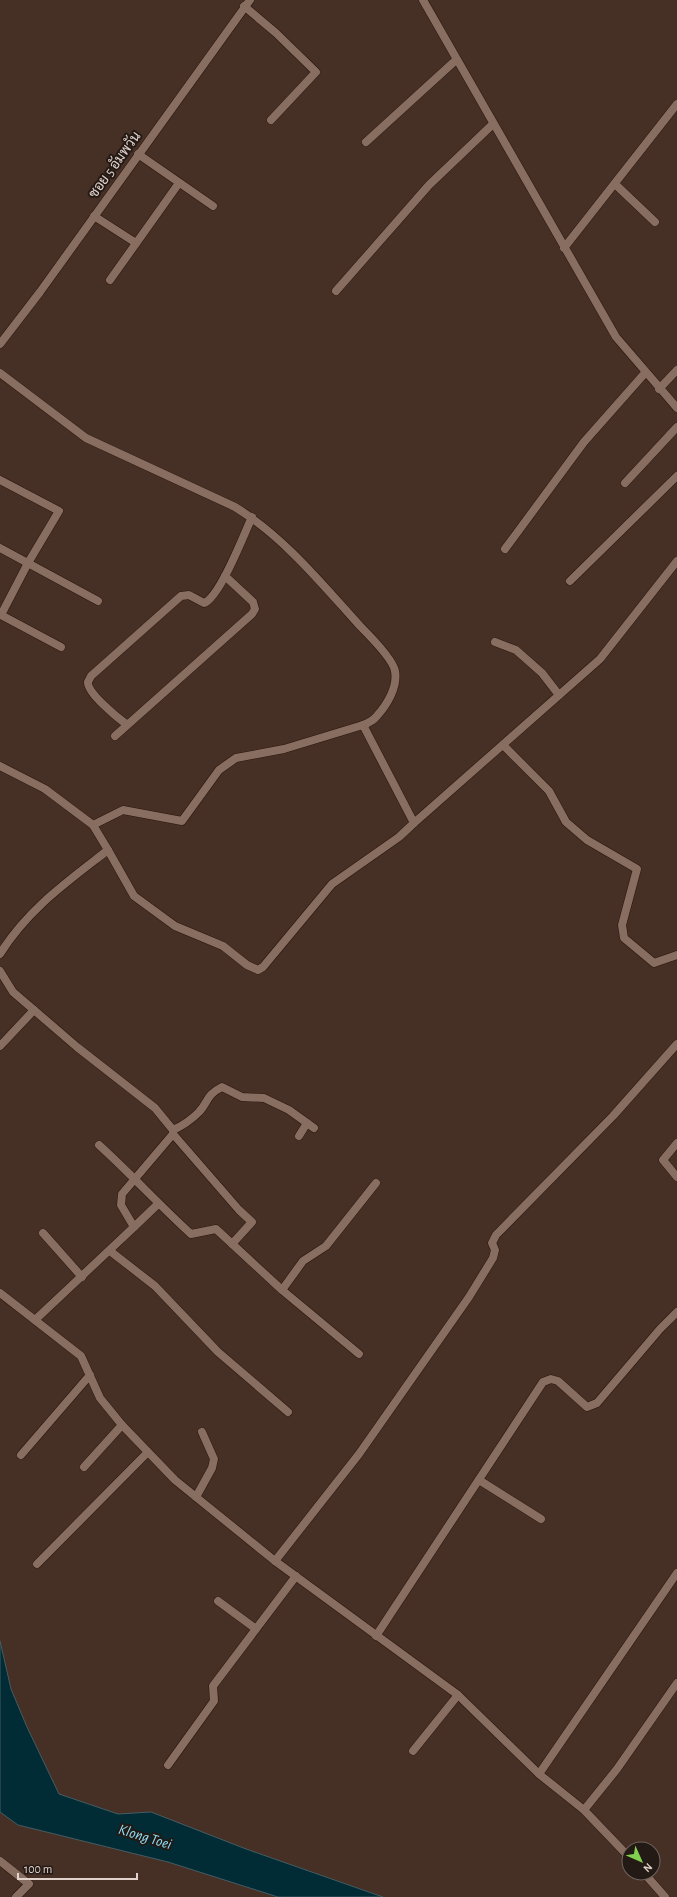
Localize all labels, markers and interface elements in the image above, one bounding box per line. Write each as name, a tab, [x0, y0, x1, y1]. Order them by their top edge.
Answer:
street label: ซอย 5 อัมพวัน	[86, 129, 144, 201]
water label: Klong Toei	[117, 1822, 173, 1852]
north arrow	[621, 1841, 661, 1881]
scale bar	[18, 1855, 137, 1881]
text: N	[641, 1861, 654, 1874]
text: 100 m	[24, 1863, 52, 1875]

